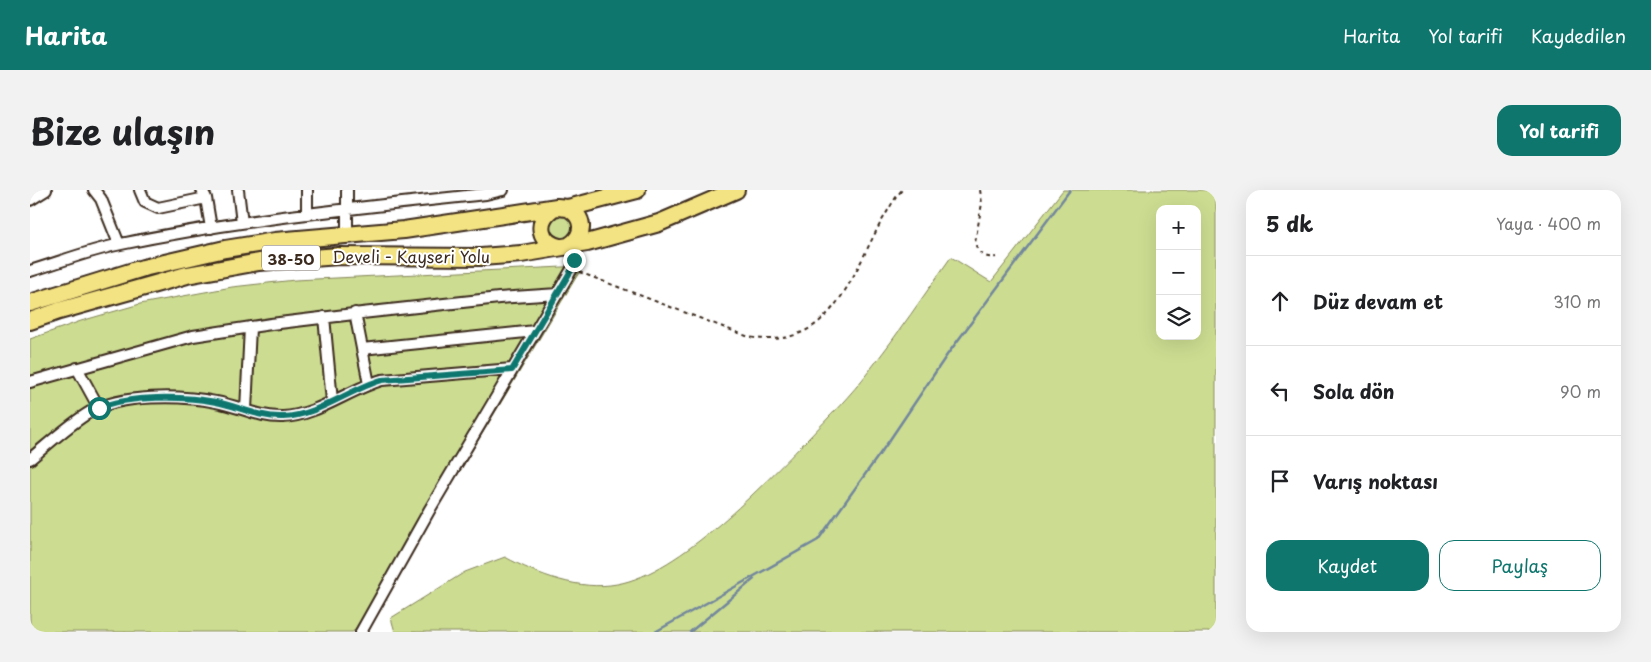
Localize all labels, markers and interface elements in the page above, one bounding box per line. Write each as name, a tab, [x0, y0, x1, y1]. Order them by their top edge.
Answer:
text: Harita	[25, 17, 107, 53]
text: Harita	[1343, 22, 1400, 49]
text: Yol tarifi	[1428, 22, 1503, 49]
text: Kaydedilen	[1531, 22, 1626, 49]
text: Bize ulaşın	[30, 104, 215, 157]
button: Yol tarifi	[1497, 105, 1621, 156]
map controls	[1156, 205, 1201, 340]
button: +	[1156, 205, 1201, 250]
text: 5 dk	[1266, 207, 1313, 239]
text: Yaya · 400 m	[1496, 211, 1601, 235]
street label: Develi - Kayseri Yolu	[332, 244, 490, 268]
road number: 38-50	[262, 246, 320, 270]
route end	[563, 249, 586, 272]
button: −	[1156, 250, 1201, 295]
icon: ahead	[1266, 287, 1294, 315]
text: Düz devam et	[1313, 287, 1443, 315]
text: 310 m	[1553, 289, 1601, 313]
button: layers	[1156, 295, 1201, 340]
icon: left	[1266, 377, 1294, 405]
text: Sola dön	[1313, 377, 1394, 405]
text: 90 m	[1560, 379, 1601, 403]
route start	[88, 397, 111, 420]
icon: arrive	[1266, 467, 1294, 495]
text: Varış noktası	[1313, 467, 1438, 495]
button: Kaydet	[1266, 540, 1429, 591]
button: Paylaş	[1439, 540, 1601, 591]

